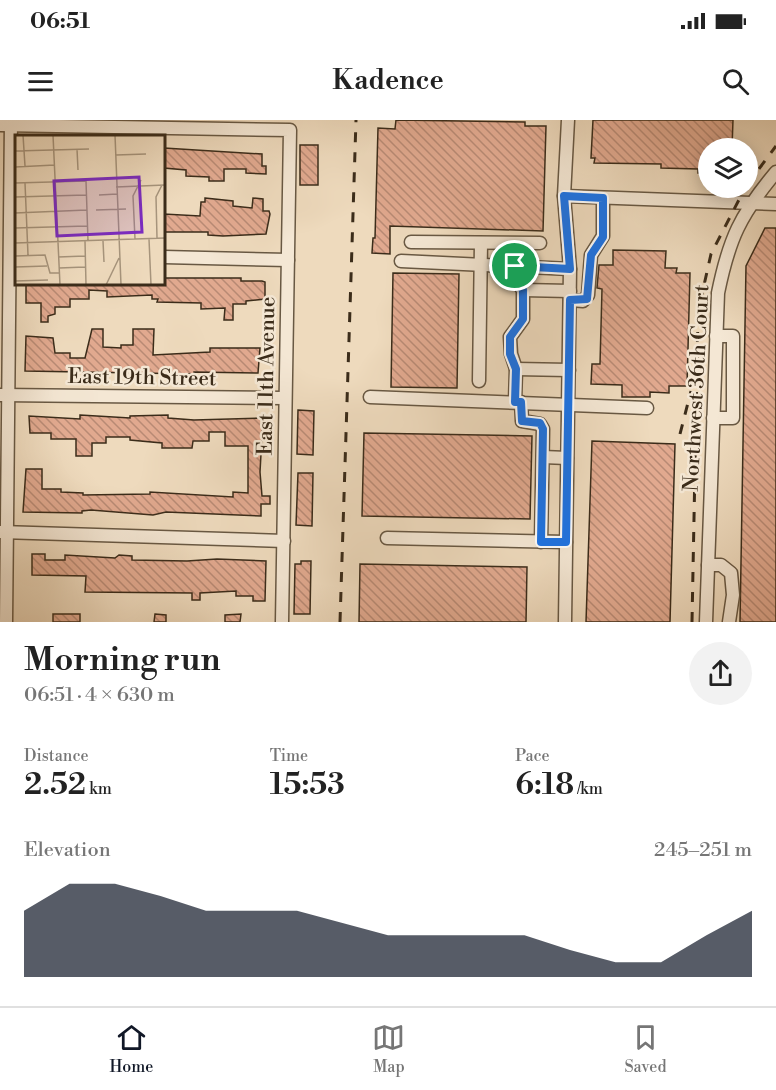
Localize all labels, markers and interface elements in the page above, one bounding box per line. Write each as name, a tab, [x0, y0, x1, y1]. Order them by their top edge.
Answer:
text: 06:51	[30, 8, 90, 35]
text: Kadence	[332, 64, 444, 98]
icon: menu	[24, 65, 57, 98]
icon: search	[719, 65, 752, 98]
inset map	[15, 135, 165, 285]
map controls	[698, 138, 758, 198]
button: layers	[698, 138, 758, 198]
pin	[489, 240, 540, 291]
icon: arrive	[498, 249, 531, 282]
street label: Northwest 36th Court	[679, 283, 715, 492]
street label: East 11th Avenue	[253, 296, 281, 456]
street label: East 19th Street	[67, 364, 217, 392]
text: Morning run	[24, 640, 221, 681]
button: share	[689, 642, 752, 705]
text: 06:51 · 4 × 630 m	[24, 683, 175, 708]
text: Distance	[24, 746, 89, 766]
text: Time	[270, 746, 308, 766]
text: Pace	[515, 746, 550, 766]
text: 2.52	[24, 766, 86, 804]
text: 15:53	[270, 766, 345, 804]
text: 6:18	[515, 766, 574, 804]
text: km	[86, 779, 112, 799]
text: /km	[574, 779, 603, 799]
text: Elevation	[24, 838, 111, 863]
text: 245–251 m	[654, 838, 752, 863]
tab: Home	[110, 1021, 153, 1077]
tab: Map	[372, 1021, 405, 1077]
tab: Saved	[624, 1021, 666, 1077]

